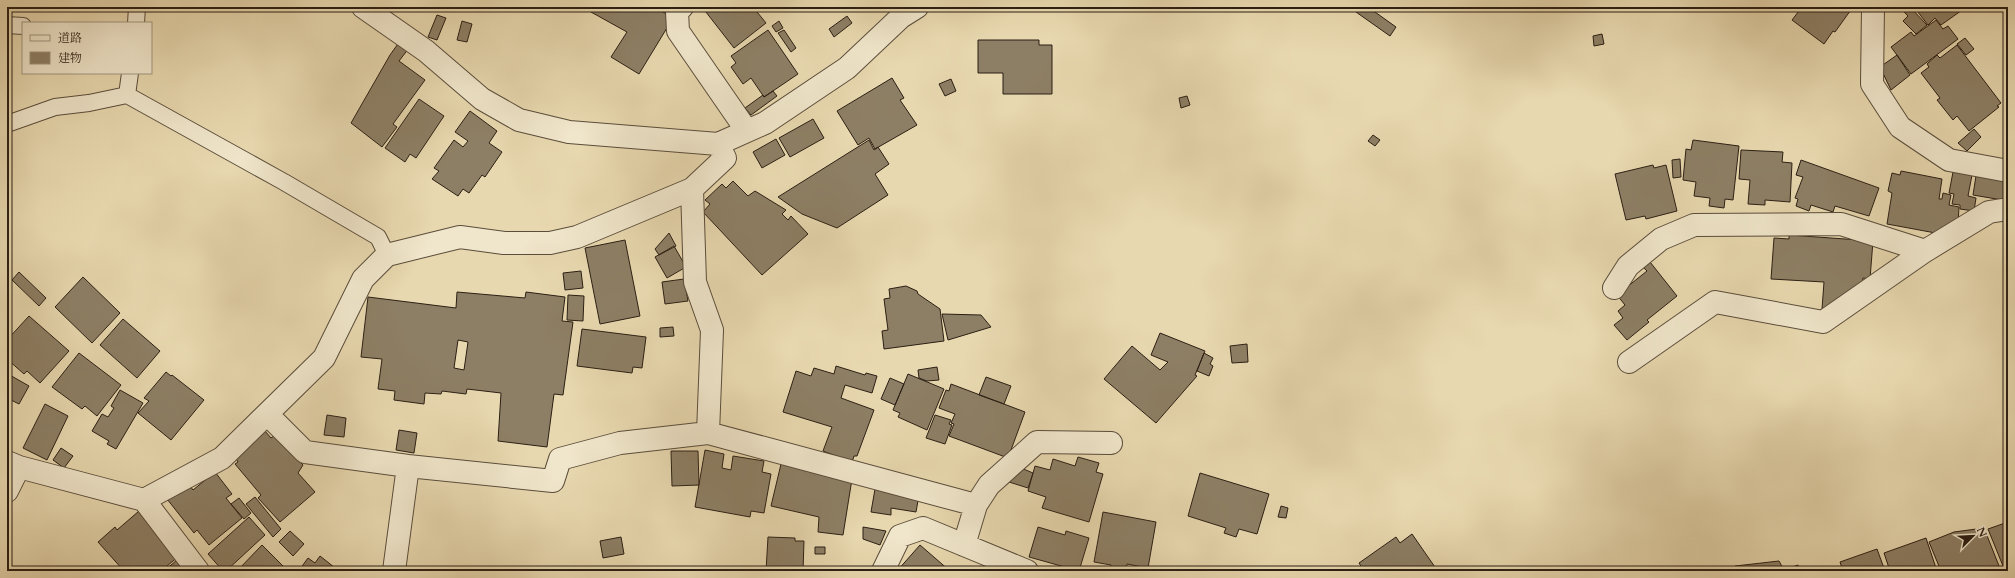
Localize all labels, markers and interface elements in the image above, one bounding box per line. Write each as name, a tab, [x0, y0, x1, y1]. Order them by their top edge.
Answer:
legend	[22, 22, 152, 74]
text: 道路	[58, 30, 82, 46]
text: 建物	[58, 50, 82, 66]
north arrow	[1953, 516, 1993, 556]
text: N	[1973, 525, 1991, 540]

